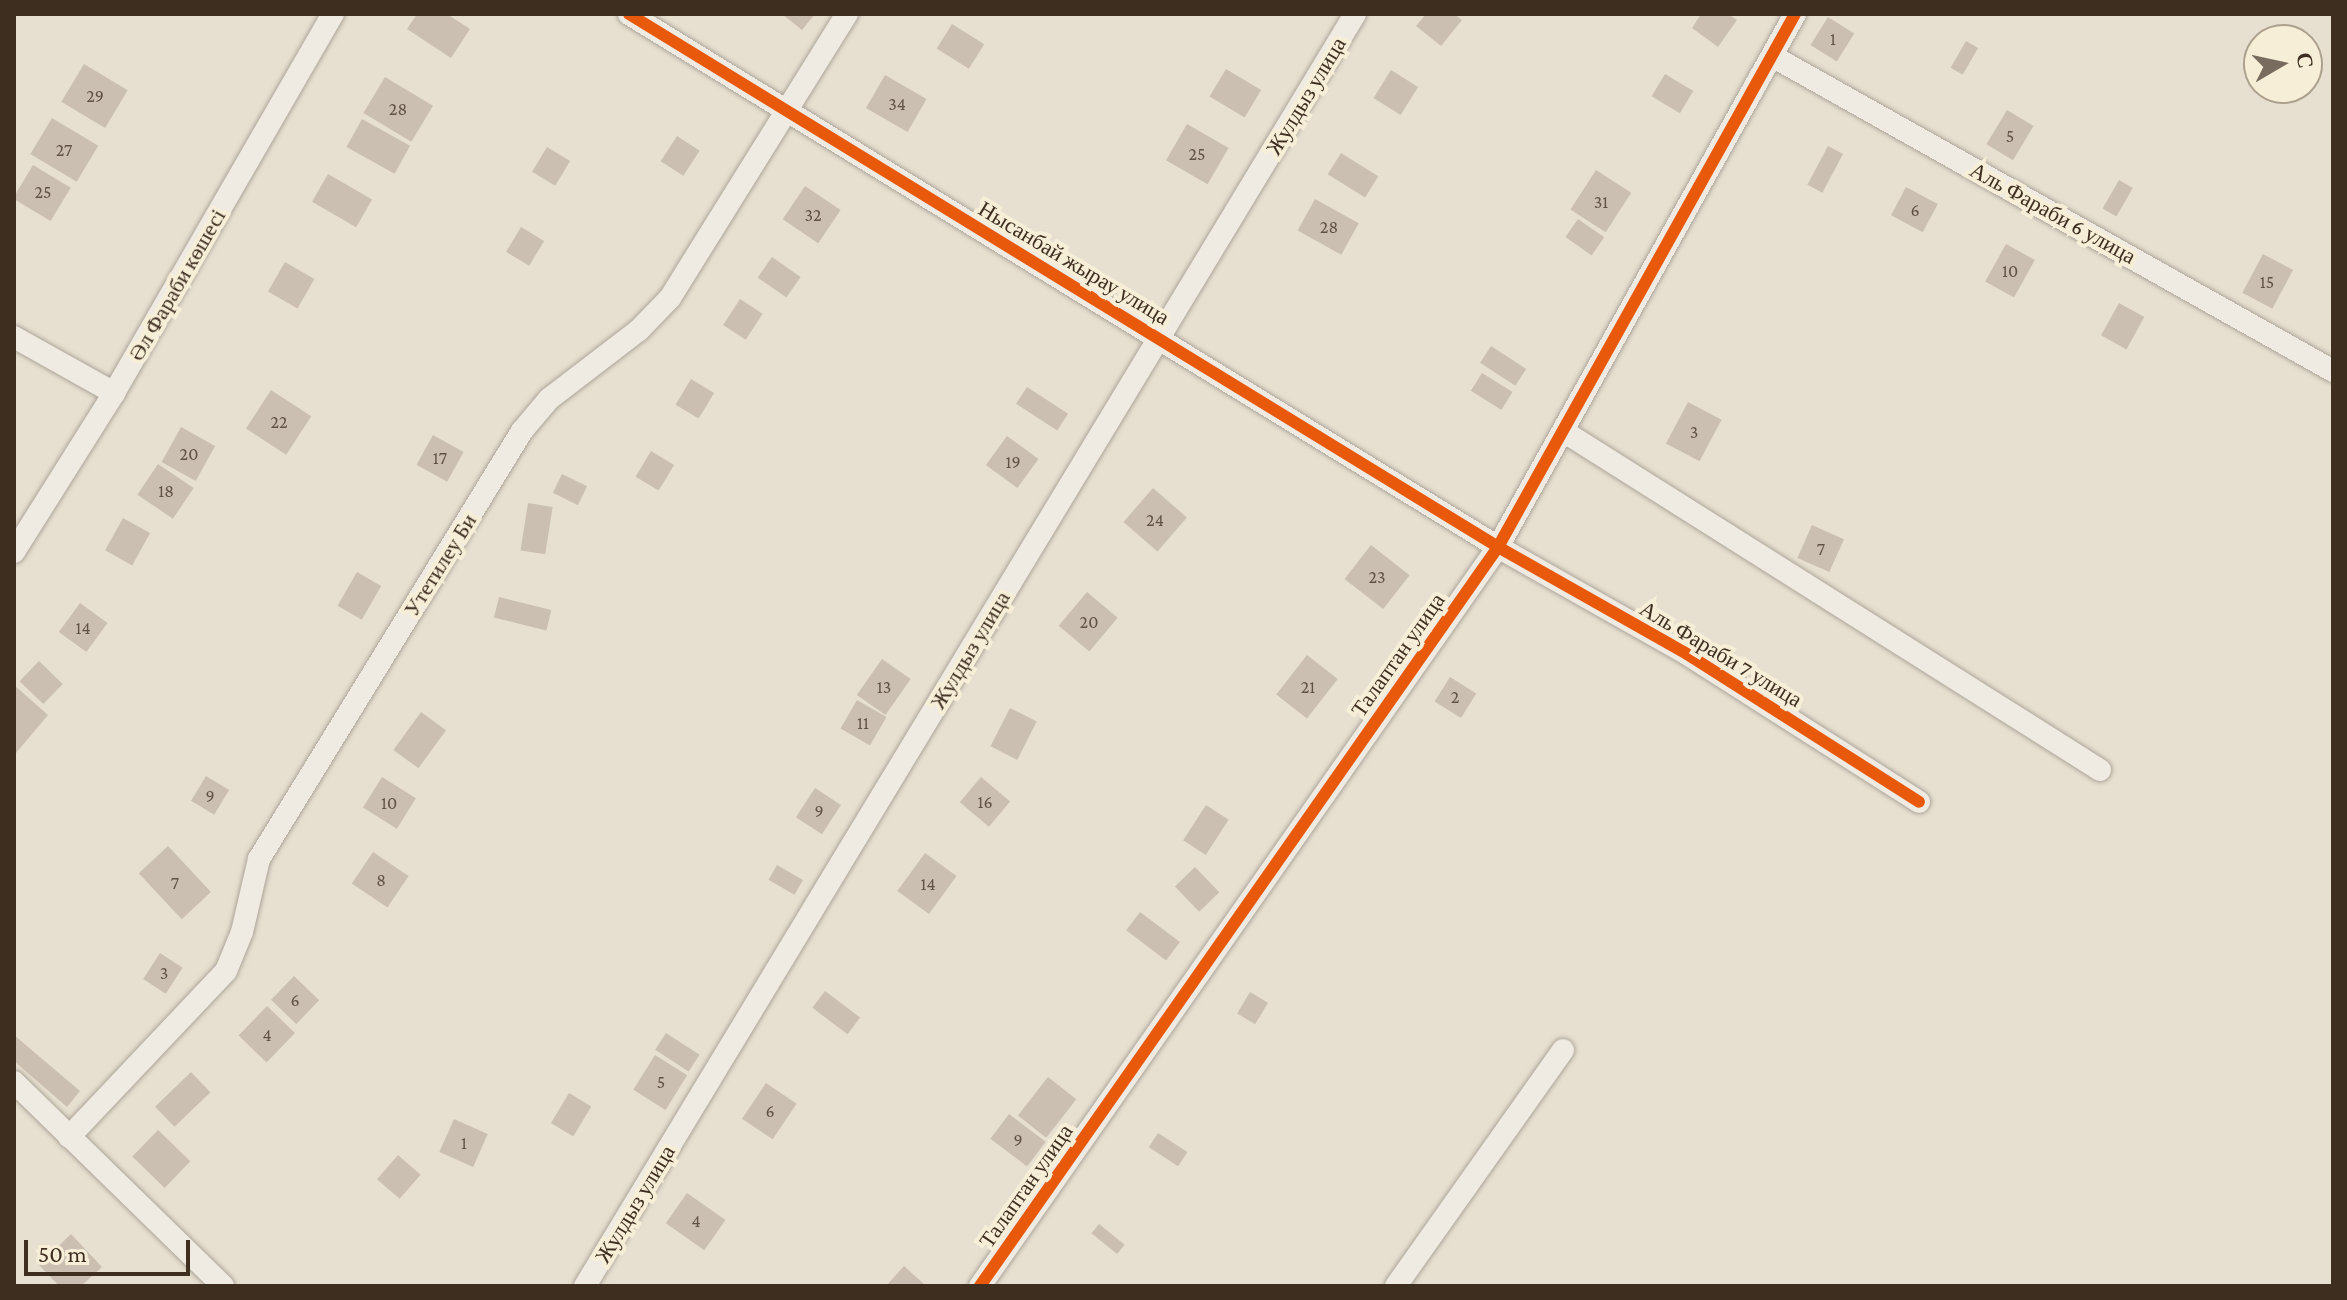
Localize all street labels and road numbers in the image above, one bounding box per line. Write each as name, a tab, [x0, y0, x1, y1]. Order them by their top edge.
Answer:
street label: Жулдыз улица	[1260, 32, 1352, 160]
street label: Аль Фараби 6 улица	[1965, 156, 2141, 270]
street label: Нысанбай жырау улица	[974, 196, 1174, 330]
street label: Әл Фараби көшесі	[123, 204, 231, 366]
street label: Утетилеу Би	[398, 509, 482, 621]
street label: Жулдыз улица	[924, 586, 1016, 714]
street label: Талаптан улица	[1346, 588, 1450, 722]
street label: Аль Фараби 7 улица	[1635, 595, 1807, 713]
street label: Талаптан улица	[974, 1119, 1078, 1253]
street label: Жулдыз улица	[589, 1140, 681, 1268]

